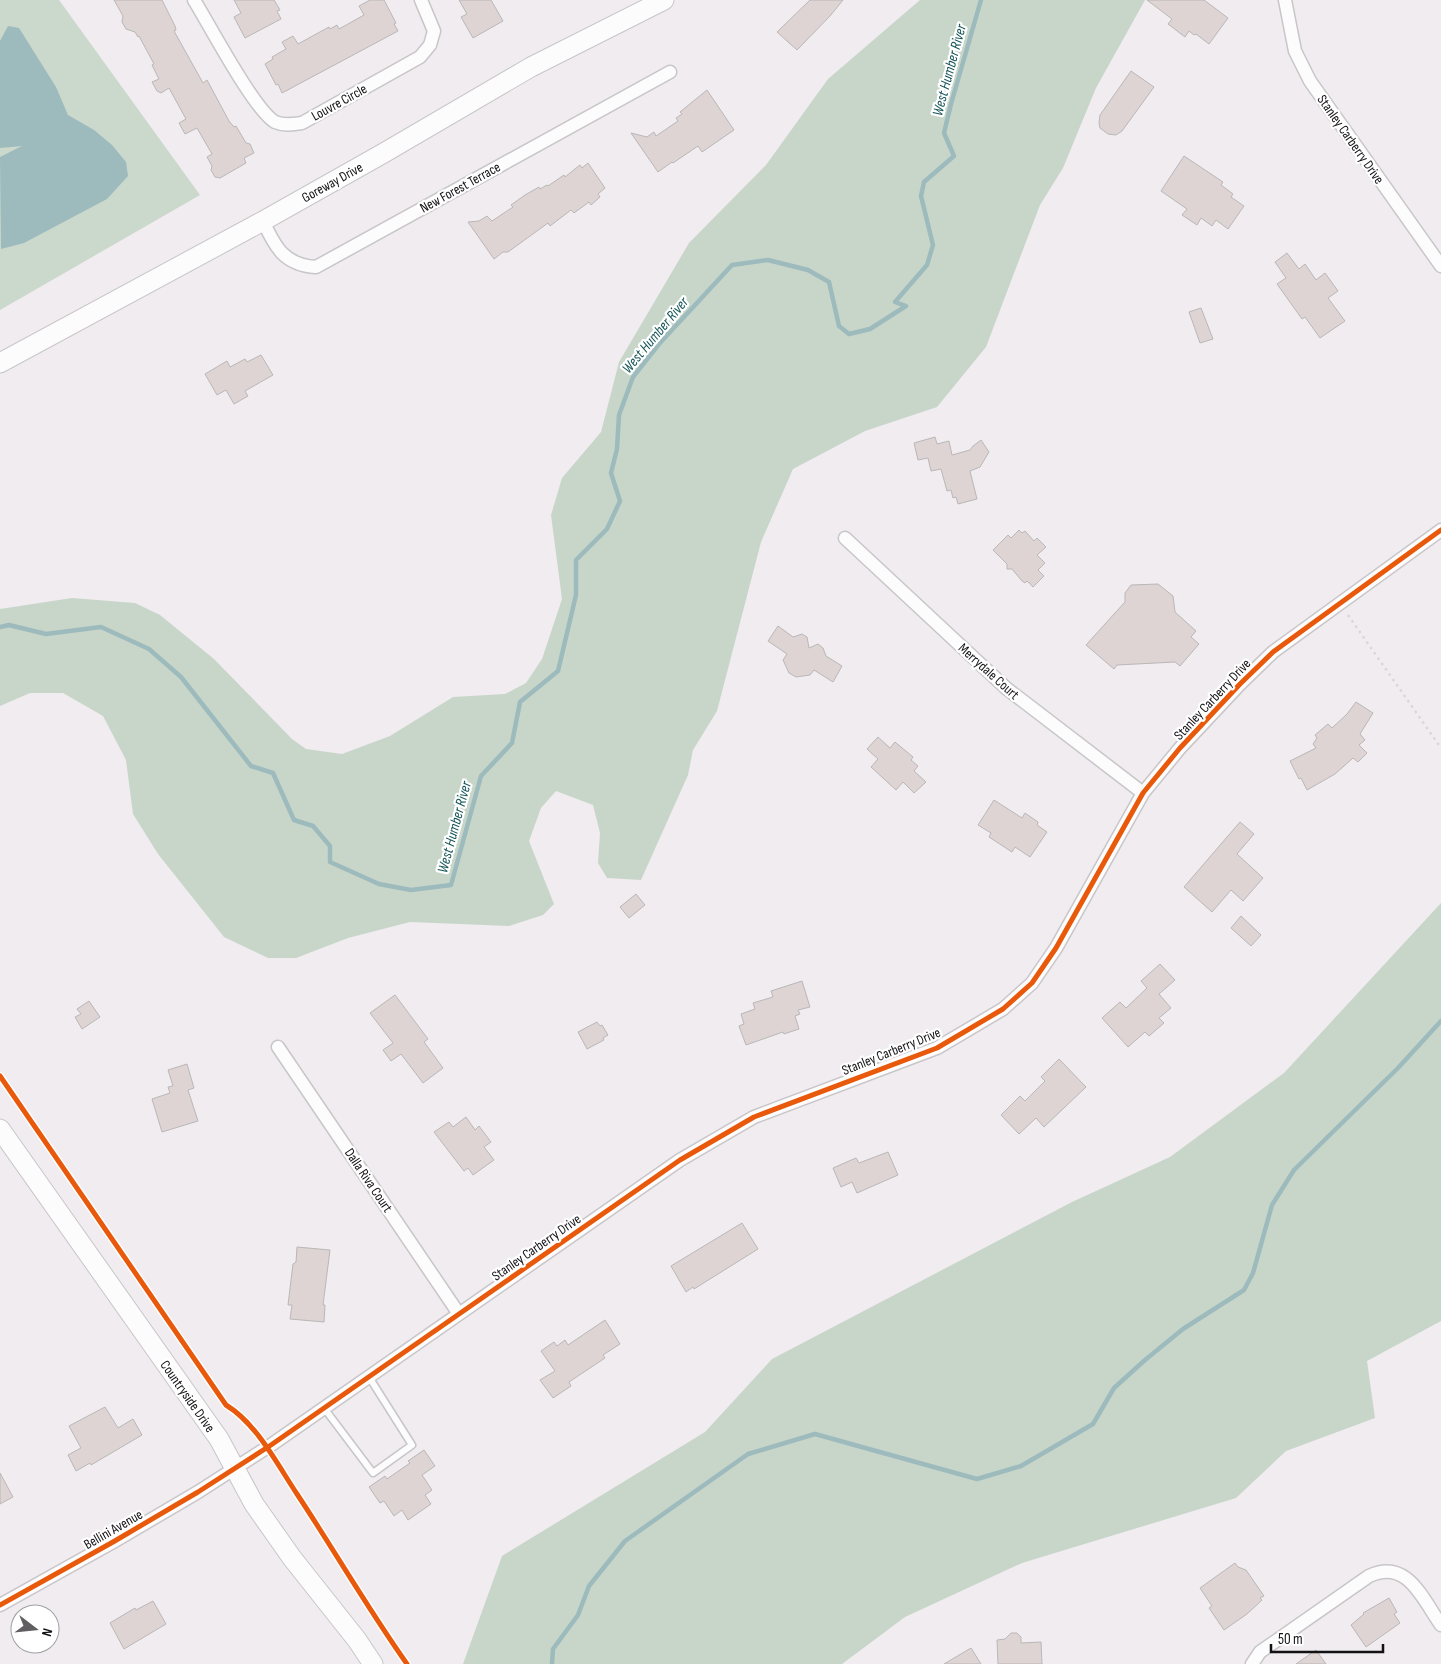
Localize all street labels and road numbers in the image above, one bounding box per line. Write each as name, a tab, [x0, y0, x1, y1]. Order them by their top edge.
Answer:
street label: Louvre Circle	[309, 80, 370, 125]
street label: Stanley Carberry Drive	[1314, 91, 1388, 187]
street label: New Forest Terrace	[417, 158, 503, 217]
street label: Goreway Drive	[299, 159, 366, 206]
street label: Merrydale Court	[955, 640, 1023, 703]
street label: Stanley Carberry Drive	[1170, 655, 1254, 744]
street label: Stanley Carberry Drive	[839, 1024, 943, 1079]
street label: Dalla Riva Court	[341, 1145, 396, 1216]
street label: Stanley Carberry Drive	[488, 1210, 584, 1284]
street label: Countryside Drive	[157, 1357, 219, 1436]
street label: Bellini Avenue	[81, 1506, 146, 1553]

